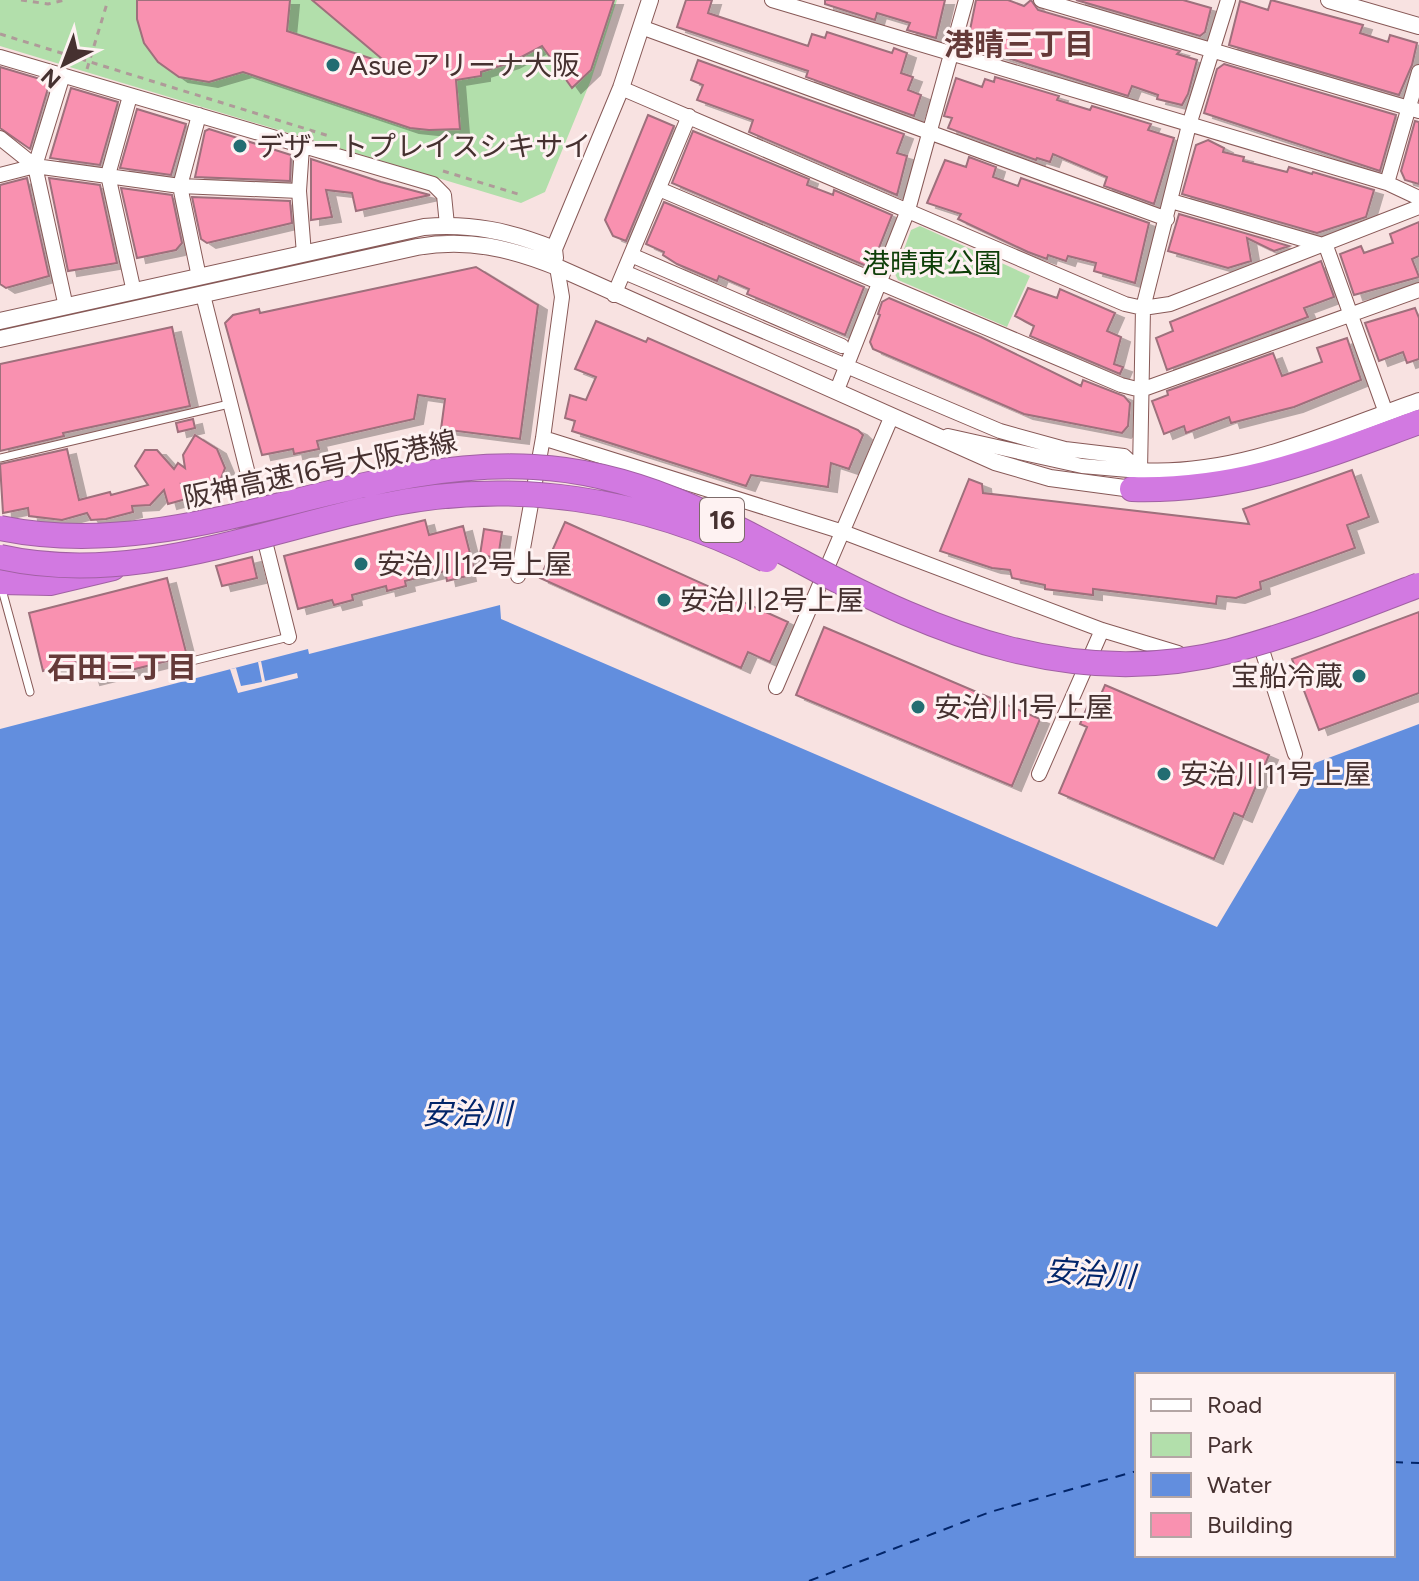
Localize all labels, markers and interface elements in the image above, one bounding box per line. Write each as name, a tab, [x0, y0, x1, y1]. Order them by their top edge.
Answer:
north arrow	[24, 24, 104, 104]
district label: 港晴三丁目	[944, 26, 1094, 63]
place label: Asueアリーナ大阪	[349, 48, 580, 82]
marker: Asueアリーナ大阪	[324, 56, 342, 74]
text: N	[36, 63, 66, 94]
place label: デザートプレイスシキサイ	[256, 129, 591, 163]
marker: デザートプレイスシキサイ	[231, 137, 249, 155]
park label: 港晴東公園	[862, 246, 1002, 280]
street label: 阪神高速16号大阪港線	[180, 423, 460, 515]
road number: 16	[700, 498, 744, 542]
place label: 安治川12号上屋	[377, 547, 572, 581]
marker: 安治川12号上屋	[352, 555, 370, 573]
place label: 安治川2号上屋	[680, 583, 864, 617]
marker: 安治川2号上屋	[655, 591, 673, 609]
district label: 石田三丁目	[47, 649, 197, 686]
place label: 宝船冷蔵	[1231, 659, 1343, 693]
marker: 宝船冷蔵	[1350, 667, 1368, 685]
place label: 安治川1号上屋	[934, 690, 1114, 724]
marker: 安治川1号上屋	[909, 698, 927, 716]
place label: 安治川11号上屋	[1180, 757, 1371, 791]
marker: 安治川11号上屋	[1155, 765, 1173, 783]
water label: 安治川	[422, 1095, 515, 1132]
water label: 安治川	[1044, 1252, 1139, 1295]
legend	[1135, 1373, 1395, 1557]
text: Road	[1207, 1390, 1262, 1419]
text: Park	[1207, 1430, 1253, 1459]
text: Water	[1207, 1470, 1272, 1499]
text: Building	[1207, 1510, 1293, 1539]

